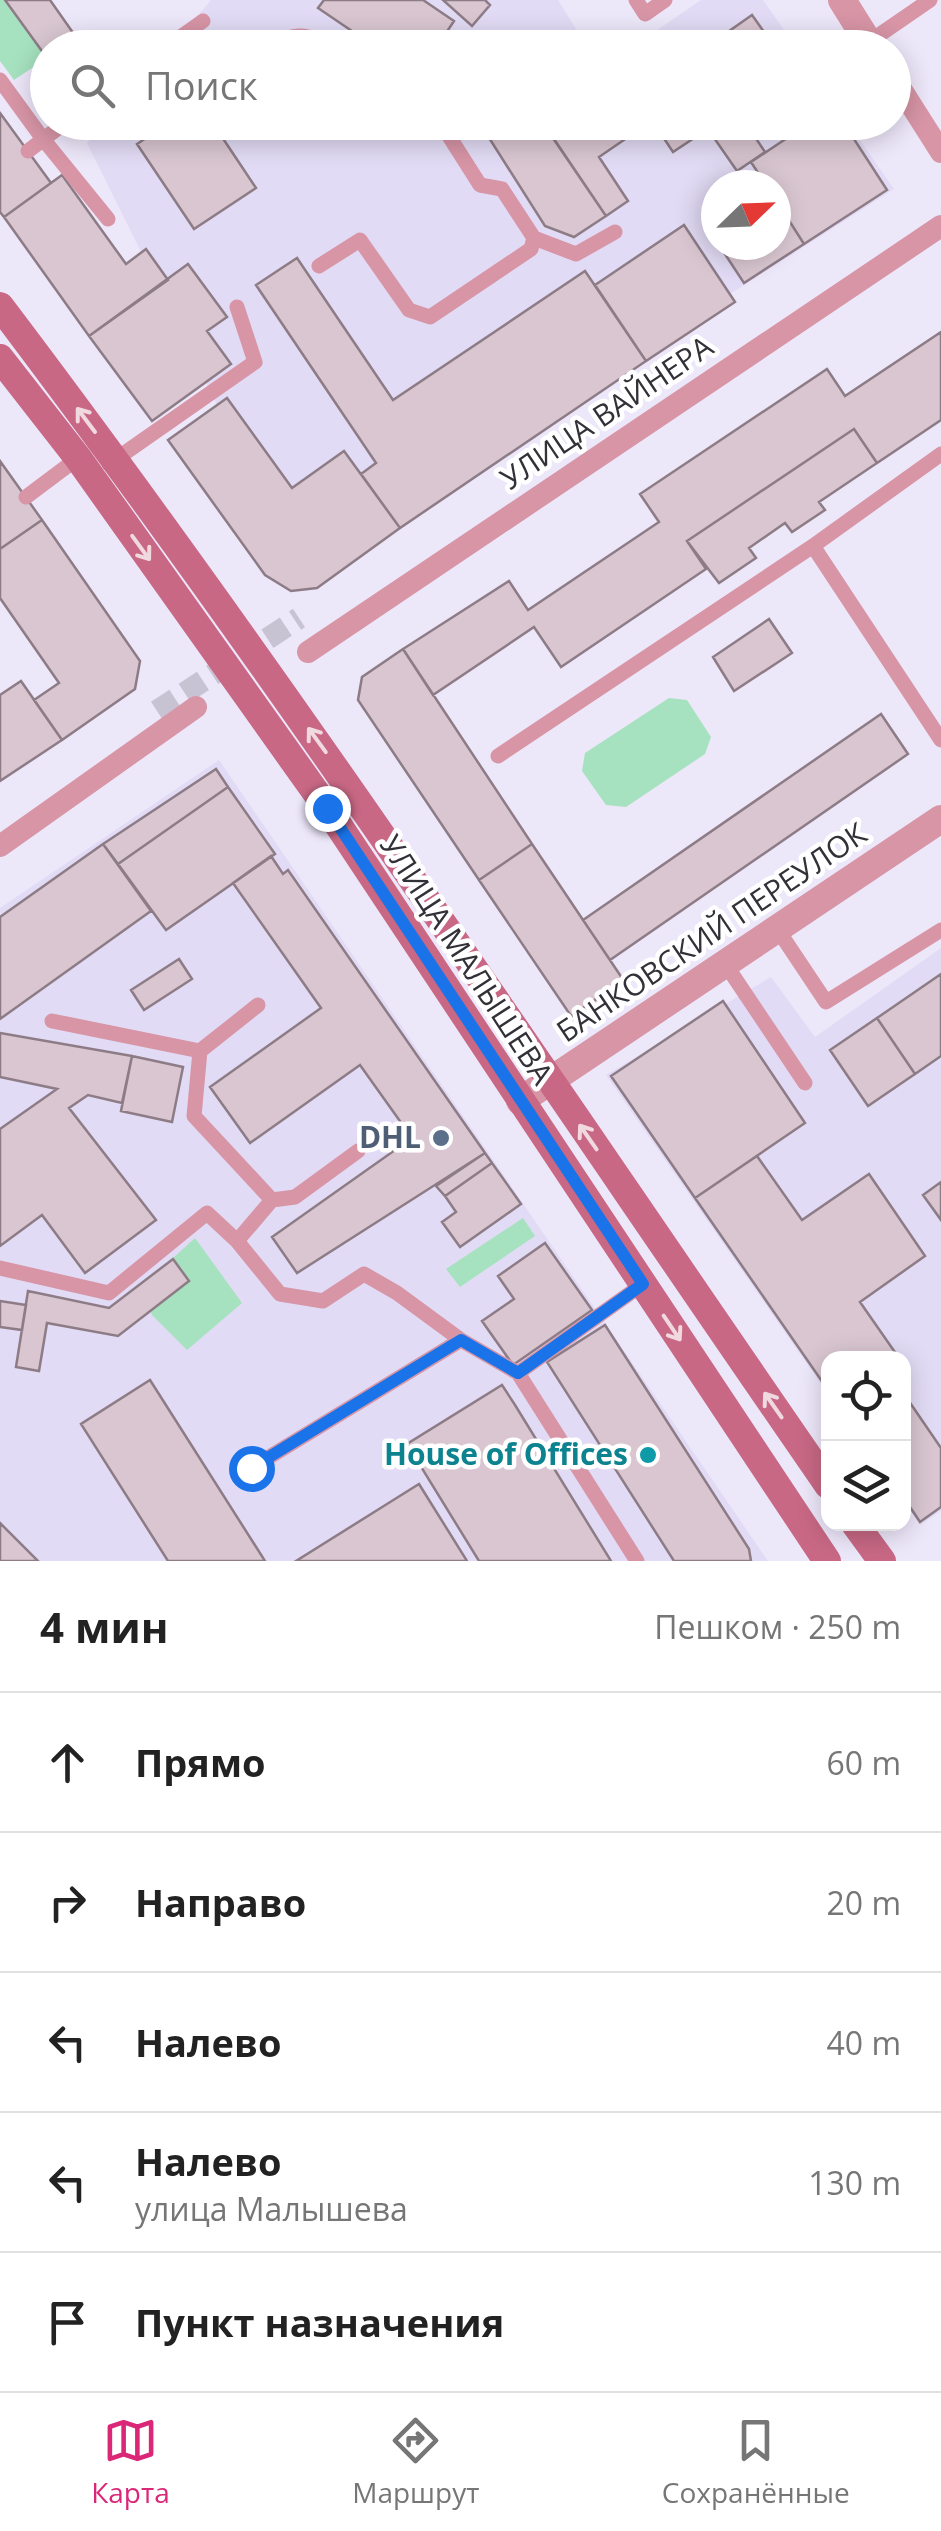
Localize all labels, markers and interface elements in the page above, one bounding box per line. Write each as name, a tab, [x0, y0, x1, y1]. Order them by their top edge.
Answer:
search box	[30, 30, 911, 140]
icon: search	[65, 58, 120, 113]
text: Поиск	[145, 59, 258, 111]
north arrow	[701, 170, 791, 260]
street label: УЛИЦА ВАЙНЕРА	[492, 325, 721, 498]
one-way arrow	[76, 407, 97, 434]
one-way arrow	[131, 534, 152, 562]
one-way arrow	[307, 727, 328, 755]
route end	[305, 786, 351, 832]
street label: БАНКОВСКИЙ ПЕРЕУЛОК	[548, 812, 875, 1051]
street label: УЛИЦА МАЛЫШЕВА	[371, 827, 563, 1092]
place label: DHL	[359, 1116, 421, 1157]
one-way arrow	[578, 1124, 599, 1152]
marker: DHL	[430, 1127, 452, 1149]
one-way arrow	[661, 1313, 682, 1341]
map controls	[821, 1351, 911, 1531]
button: locate	[821, 1351, 911, 1441]
one-way arrow	[763, 1391, 784, 1419]
place label: House of Offices	[384, 1433, 628, 1474]
button: layers	[821, 1441, 911, 1531]
marker: House of Offices	[637, 1444, 659, 1466]
route start	[229, 1446, 275, 1492]
text: 4 мин	[40, 1598, 168, 1655]
text: Пешком · 250 m	[654, 1605, 901, 1648]
icon: ahead	[40, 1735, 95, 1790]
text: Прямо	[135, 1736, 266, 1788]
text: 60 m	[826, 1741, 901, 1784]
icon: right	[40, 1875, 95, 1930]
text: Направо	[135, 1876, 306, 1928]
text: 20 m	[826, 1881, 901, 1924]
icon: left	[40, 2015, 95, 2070]
text: Налево	[135, 2016, 281, 2068]
text: 40 m	[826, 2021, 901, 2064]
text: Налево	[135, 2135, 281, 2187]
icon: left	[40, 2155, 95, 2210]
text: 130 m	[808, 2161, 901, 2204]
text: улица Малышева	[135, 2187, 408, 2230]
icon: arrive	[40, 2295, 95, 2350]
text: Пункт назначения	[135, 2296, 504, 2348]
tab: Карта	[91, 2413, 170, 2511]
tab: Маршрут	[352, 2413, 479, 2511]
tab: Сохранённые	[662, 2413, 850, 2511]

